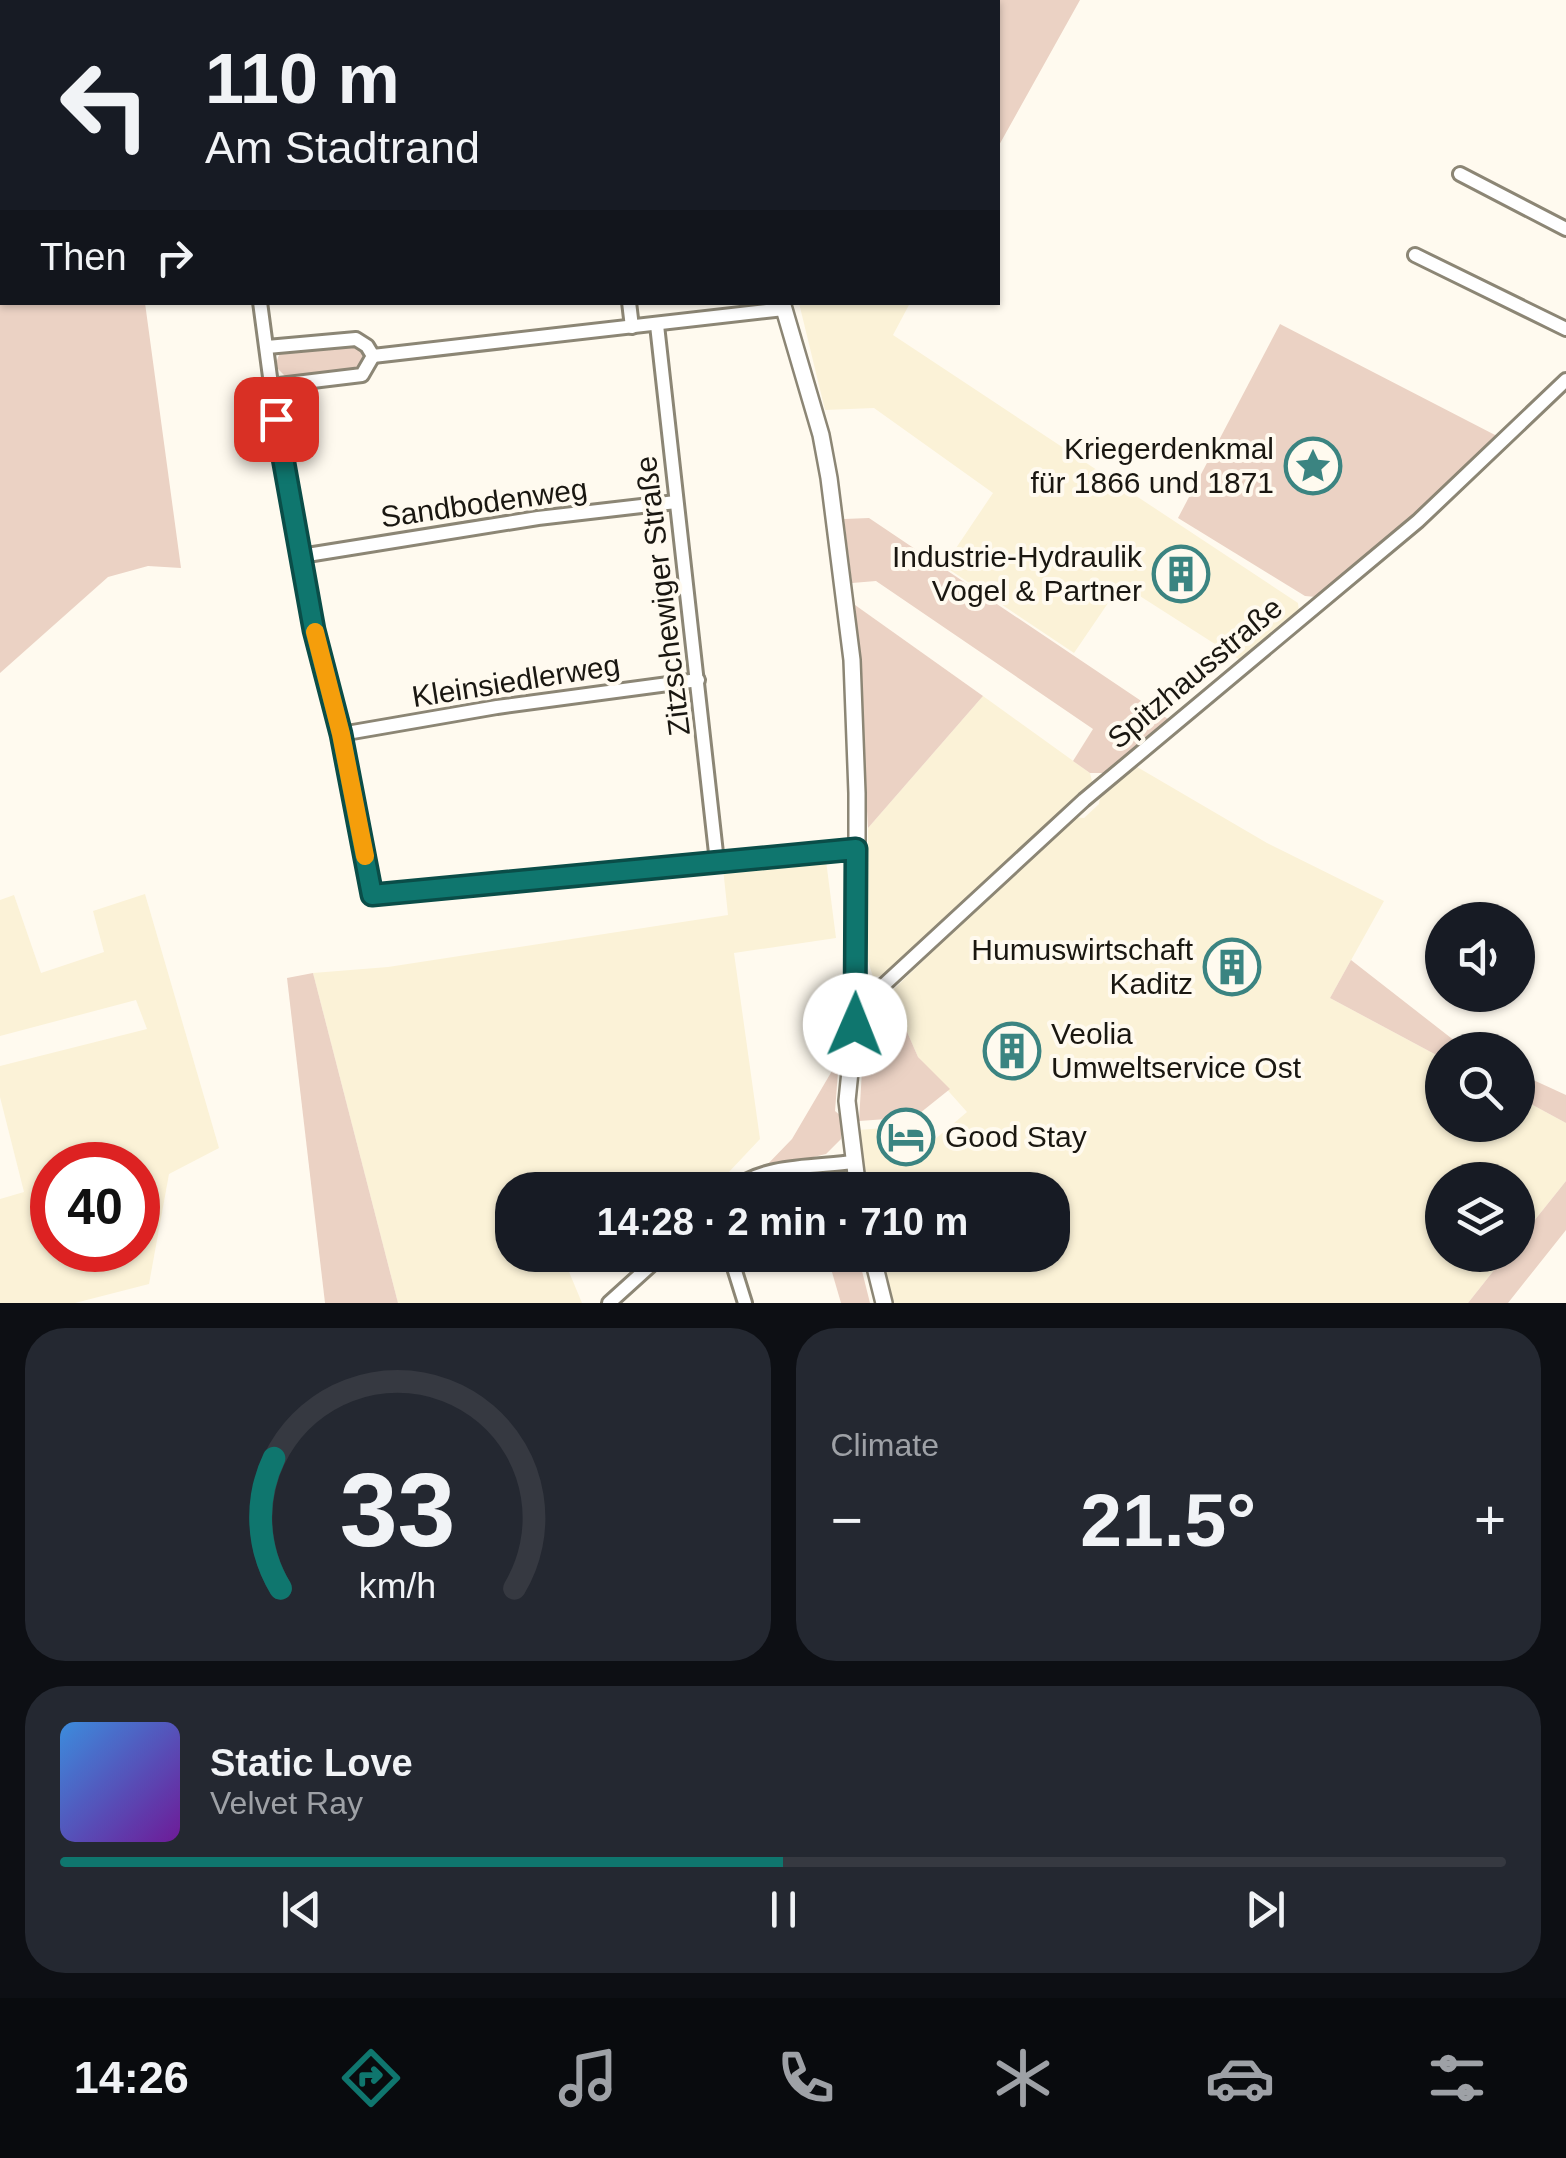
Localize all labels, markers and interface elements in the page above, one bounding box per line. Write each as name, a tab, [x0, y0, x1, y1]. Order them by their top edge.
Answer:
icon: left	[40, 40, 170, 170]
text: 110 m	[205, 40, 400, 118]
text: Am Stadtrand	[205, 122, 480, 173]
icon: right	[147, 230, 202, 285]
text: Then	[40, 236, 127, 278]
pin	[234, 377, 319, 462]
icon: arrive	[249, 392, 304, 447]
place label: Kriegerdenkmal für 1866 und 1871	[1030, 432, 1274, 499]
place icon: Kriegerdenkmal für 1866 und 1871	[1283, 436, 1343, 496]
street label: Zitzschewiger Straße	[629, 454, 696, 738]
street label: Sandbodenweg	[378, 472, 589, 533]
place label: Industrie-Hydraulik Vogel & Partner	[892, 540, 1143, 607]
building icon: Industrie-Hydraulik Vogel & Partner	[1151, 544, 1211, 604]
street label: Spitzhausstraße	[1101, 590, 1288, 755]
street label: Kleinsiedlerweg	[410, 648, 622, 713]
map controls	[1425, 902, 1535, 1272]
button: sound	[1425, 902, 1535, 1012]
place label: Humuswirtschaft Kaditz	[971, 933, 1194, 1000]
building icon: Humuswirtschaft Kaditz	[1202, 937, 1262, 997]
position arrow	[803, 973, 907, 1077]
place label: Veolia Umweltservice Ost	[1051, 1017, 1302, 1084]
building icon: Veolia Umweltservice Ost	[982, 1021, 1042, 1081]
button: search	[1425, 1032, 1535, 1142]
hotel icon: Good Stay	[876, 1107, 936, 1167]
place label: Good Stay	[945, 1120, 1087, 1153]
speed limit sign: 40	[30, 1142, 160, 1272]
button: layers	[1425, 1162, 1535, 1272]
text: 14:28 · 2 min · 710 m	[597, 1201, 968, 1243]
text: Climate	[831, 1427, 939, 1463]
text: 33	[340, 1452, 456, 1568]
text: 21.5°	[1080, 1478, 1256, 1562]
text: −	[831, 1489, 863, 1551]
text: +	[1474, 1489, 1506, 1551]
text: km/h	[359, 1566, 436, 1606]
text: Static Love	[210, 1742, 413, 1784]
text: Velvet Ray	[210, 1785, 363, 1821]
icon: previous	[274, 1882, 329, 1937]
icon: pause	[756, 1882, 811, 1937]
icon: next	[1238, 1882, 1293, 1937]
icon: directions	[336, 2043, 406, 2113]
icon: music	[553, 2043, 623, 2113]
icon: phone	[771, 2043, 841, 2113]
icon: climate	[988, 2043, 1058, 2113]
icon: car	[1205, 2043, 1275, 2113]
icon: filters	[1422, 2043, 1492, 2113]
text: 14:26	[74, 2052, 189, 2103]

